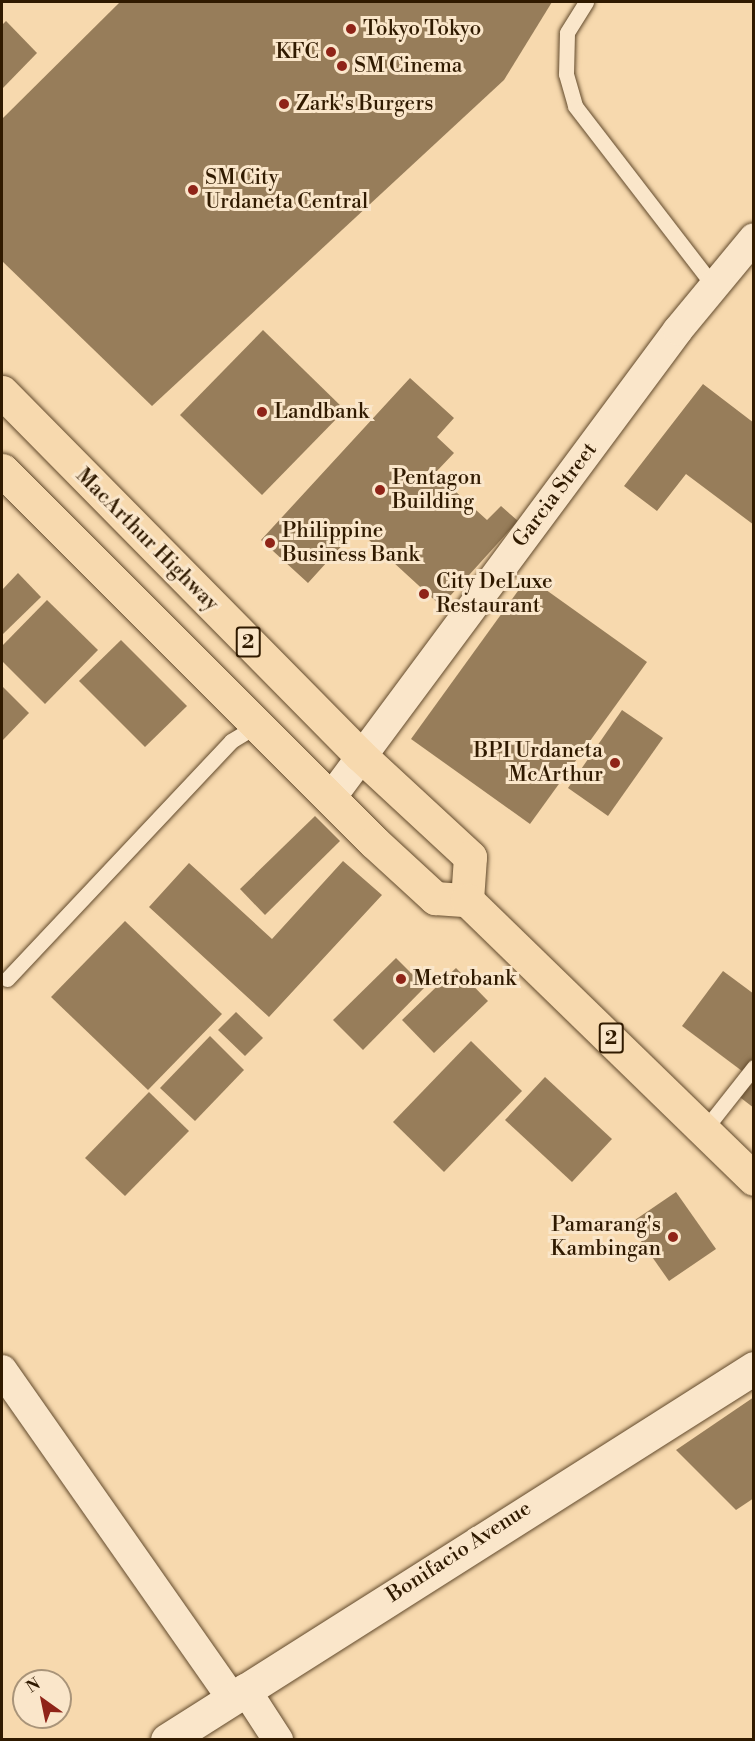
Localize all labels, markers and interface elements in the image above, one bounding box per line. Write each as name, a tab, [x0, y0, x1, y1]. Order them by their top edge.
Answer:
place label: Tokyo Tokyo	[363, 16, 481, 42]
marker: Tokyo Tokyo	[344, 22, 358, 36]
place label: KFC	[275, 39, 319, 65]
marker: KFC	[324, 45, 338, 59]
place label: SM Cinema	[354, 53, 462, 79]
marker: SM Cinema	[335, 59, 349, 73]
place label: Zark's Burgers	[296, 91, 433, 117]
marker: Zark's Burgers	[277, 97, 291, 111]
place label: SM City Urdaneta Central	[205, 165, 368, 215]
marker: SM City Urdaneta Central	[186, 183, 200, 197]
place label: Landbank	[274, 399, 369, 425]
marker: Landbank	[255, 405, 269, 419]
street label: Garcia Street	[507, 438, 603, 552]
street label: MacArthur Highway	[70, 463, 224, 617]
place label: Pentagon Building	[392, 465, 482, 515]
marker: Pentagon Building	[373, 483, 387, 497]
place label: Philippine Business Bank	[282, 518, 420, 568]
marker: Philippine Business Bank	[263, 536, 277, 550]
place label: City DeLuxe Restaurant	[436, 569, 553, 619]
marker: City DeLuxe Restaurant	[417, 587, 431, 601]
road number: 2	[234, 625, 262, 659]
place label: BPI Urdaneta McArthur	[474, 738, 603, 788]
marker: BPI Urdaneta McArthur	[608, 756, 622, 770]
place label: Metrobank	[413, 966, 516, 992]
marker: Metrobank	[394, 972, 408, 986]
road number: 2	[598, 1021, 624, 1055]
place label: Pamarang's Kambingan	[550, 1212, 661, 1262]
marker: Pamarang's Kambingan	[666, 1230, 680, 1244]
street label: Bonifacio Avenue	[382, 1496, 536, 1608]
north arrow	[12, 1669, 72, 1729]
text: N	[23, 1674, 44, 1697]

